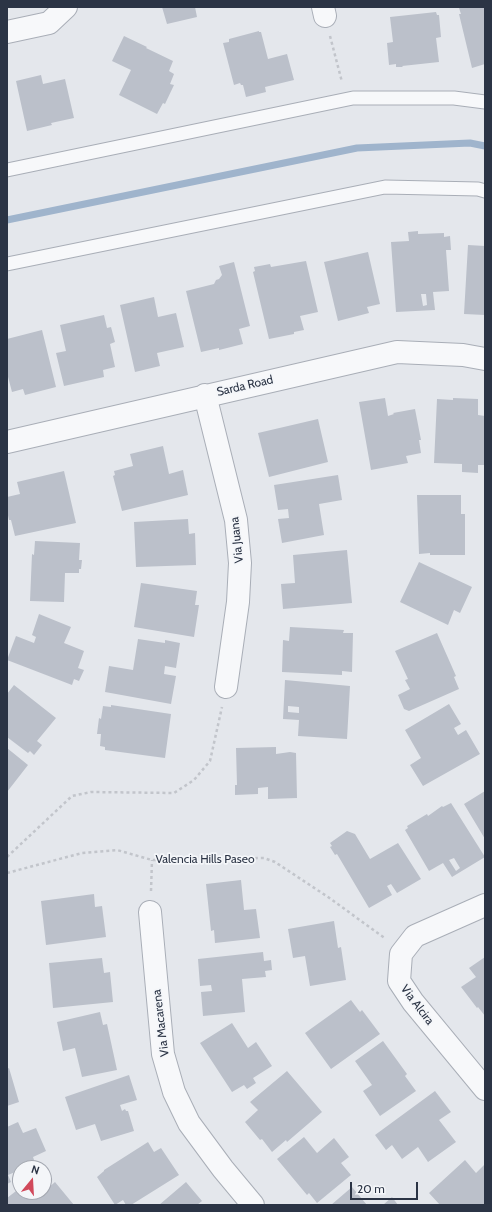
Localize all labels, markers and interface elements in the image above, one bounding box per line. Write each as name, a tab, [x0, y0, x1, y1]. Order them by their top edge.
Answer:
street label: Sarda Road	[215, 373, 275, 399]
street label: Via Juana	[227, 516, 247, 564]
street label: Valencia Hills Paseo	[155, 852, 255, 866]
street label: Via Alcira	[397, 982, 437, 1028]
street label: Via Macarena	[150, 989, 172, 1057]
north arrow	[12, 1160, 52, 1200]
text: N	[30, 1162, 41, 1177]
scale bar	[352, 1174, 420, 1200]
text: 20 m	[357, 1181, 385, 1196]

